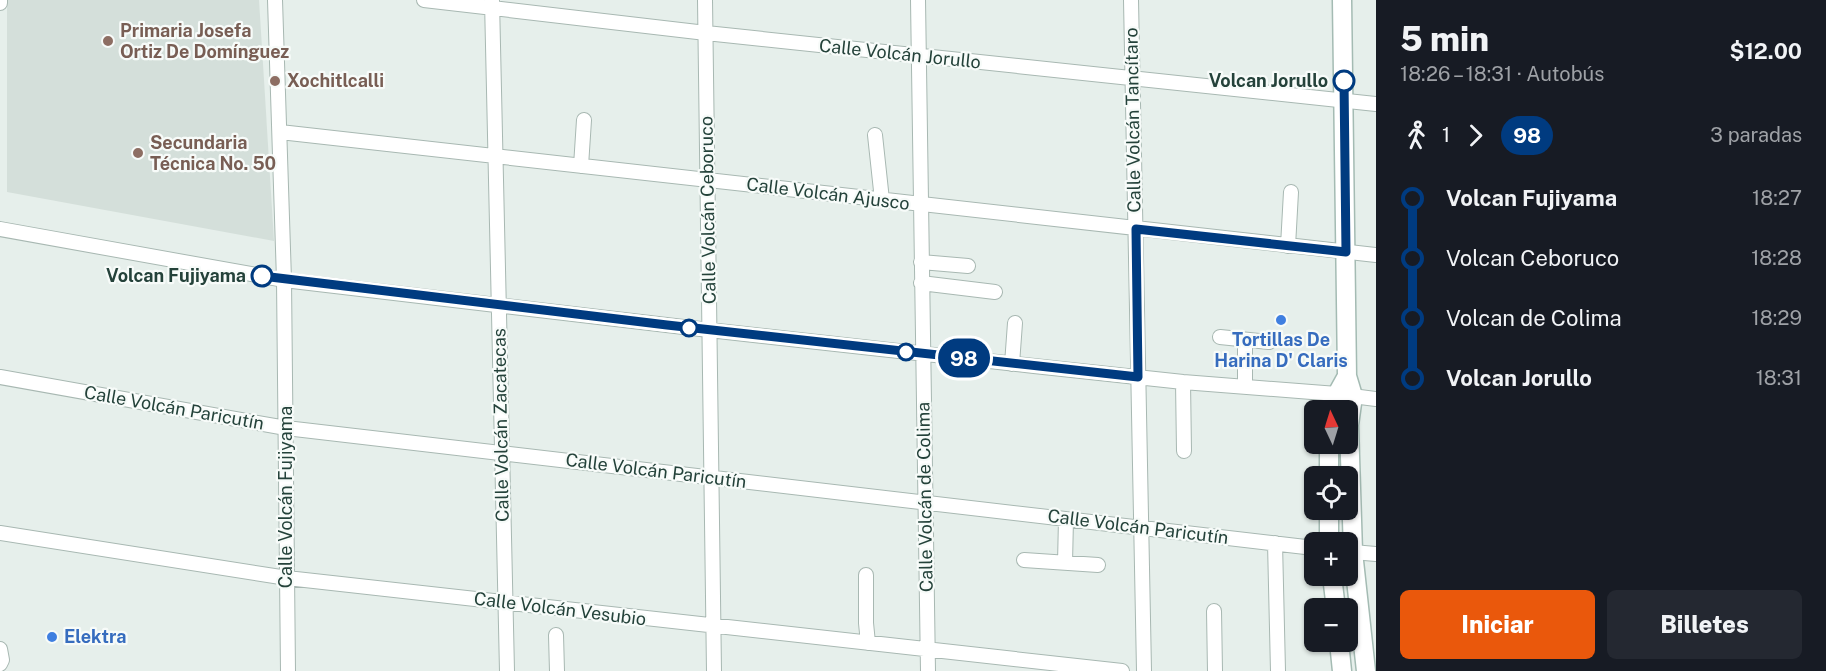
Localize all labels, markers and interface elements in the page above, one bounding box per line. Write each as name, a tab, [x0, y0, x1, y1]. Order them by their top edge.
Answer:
place label: Primaria Josefa Ortiz De Domínguez	[120, 20, 289, 62]
text: 5 min	[1400, 20, 1489, 58]
street label: Calle Volcán Tancítaro	[1120, 27, 1145, 213]
marker: Primaria Josefa Ortiz De Domínguez	[101, 34, 115, 48]
street label: Calle Volcán Jorullo	[818, 35, 982, 72]
text: $12.00	[1729, 38, 1802, 64]
text: 18:26 – 18:31 · Autobús	[1400, 62, 1604, 86]
place label: Xochitlcalli	[287, 70, 384, 91]
place label: Volcan Jorullo	[1209, 70, 1328, 91]
marker: Volcan Jorullo	[1333, 70, 1355, 92]
marker: Xochitlcalli	[268, 74, 282, 88]
street label: Calle Volcán Ceboruco	[695, 116, 720, 304]
icon: walk	[1400, 119, 1433, 152]
icon: forward	[1459, 119, 1492, 152]
text: 1	[1442, 123, 1450, 147]
text: 98	[1513, 123, 1541, 148]
text: 3 paradas	[1710, 123, 1802, 147]
place label: Secundaria Técnica No. 50	[150, 132, 276, 174]
marker: Secundaria Técnica No. 50	[131, 146, 145, 160]
street label: Calle Volcán Ajusco	[745, 173, 911, 214]
text: Volcan Fujiyama	[1446, 185, 1617, 211]
text: 18:27	[1752, 186, 1802, 210]
text: Volcan Ceboruco	[1446, 245, 1619, 271]
text: 18:28	[1751, 246, 1802, 270]
place label: Volcan Fujiyama	[106, 265, 246, 286]
marker: Volcan Fujiyama	[251, 265, 273, 287]
text: Volcan de Colima	[1446, 305, 1622, 331]
text: 18:29	[1752, 306, 1802, 330]
marker: Tortillas De Harina D' Claris	[1274, 313, 1288, 327]
unlabelled marker	[680, 319, 698, 337]
street label: Calle Volcán Zacatecas	[488, 328, 513, 522]
place label: Tortillas De Harina D' Claris	[1214, 329, 1348, 371]
line badge: 98	[937, 338, 991, 378]
unlabelled marker	[897, 343, 915, 361]
text: 98	[950, 346, 978, 371]
text: Volcan Jorullo	[1446, 365, 1592, 391]
text: 18:31	[1756, 366, 1802, 390]
street label: Calle Volcán Paricutín	[83, 381, 266, 434]
north arrow	[1304, 400, 1358, 454]
map controls	[1304, 400, 1358, 652]
street label: Calle Volcán de Colima	[912, 402, 937, 592]
street label: Calle Volcán Fujiyama	[275, 406, 296, 588]
street label: Calle Volcán Paricutín	[564, 449, 748, 492]
button: locate	[1304, 466, 1358, 520]
street label: Calle Volcán Paricutín	[1046, 505, 1230, 548]
button: +	[1304, 532, 1358, 586]
street label: Calle Volcán Vesubio	[473, 588, 647, 629]
button: Iniciar	[1400, 590, 1595, 659]
button: Billetes	[1607, 590, 1802, 659]
button: −	[1304, 598, 1358, 652]
place label: Elektra	[64, 626, 126, 647]
marker: Elektra	[45, 630, 59, 644]

